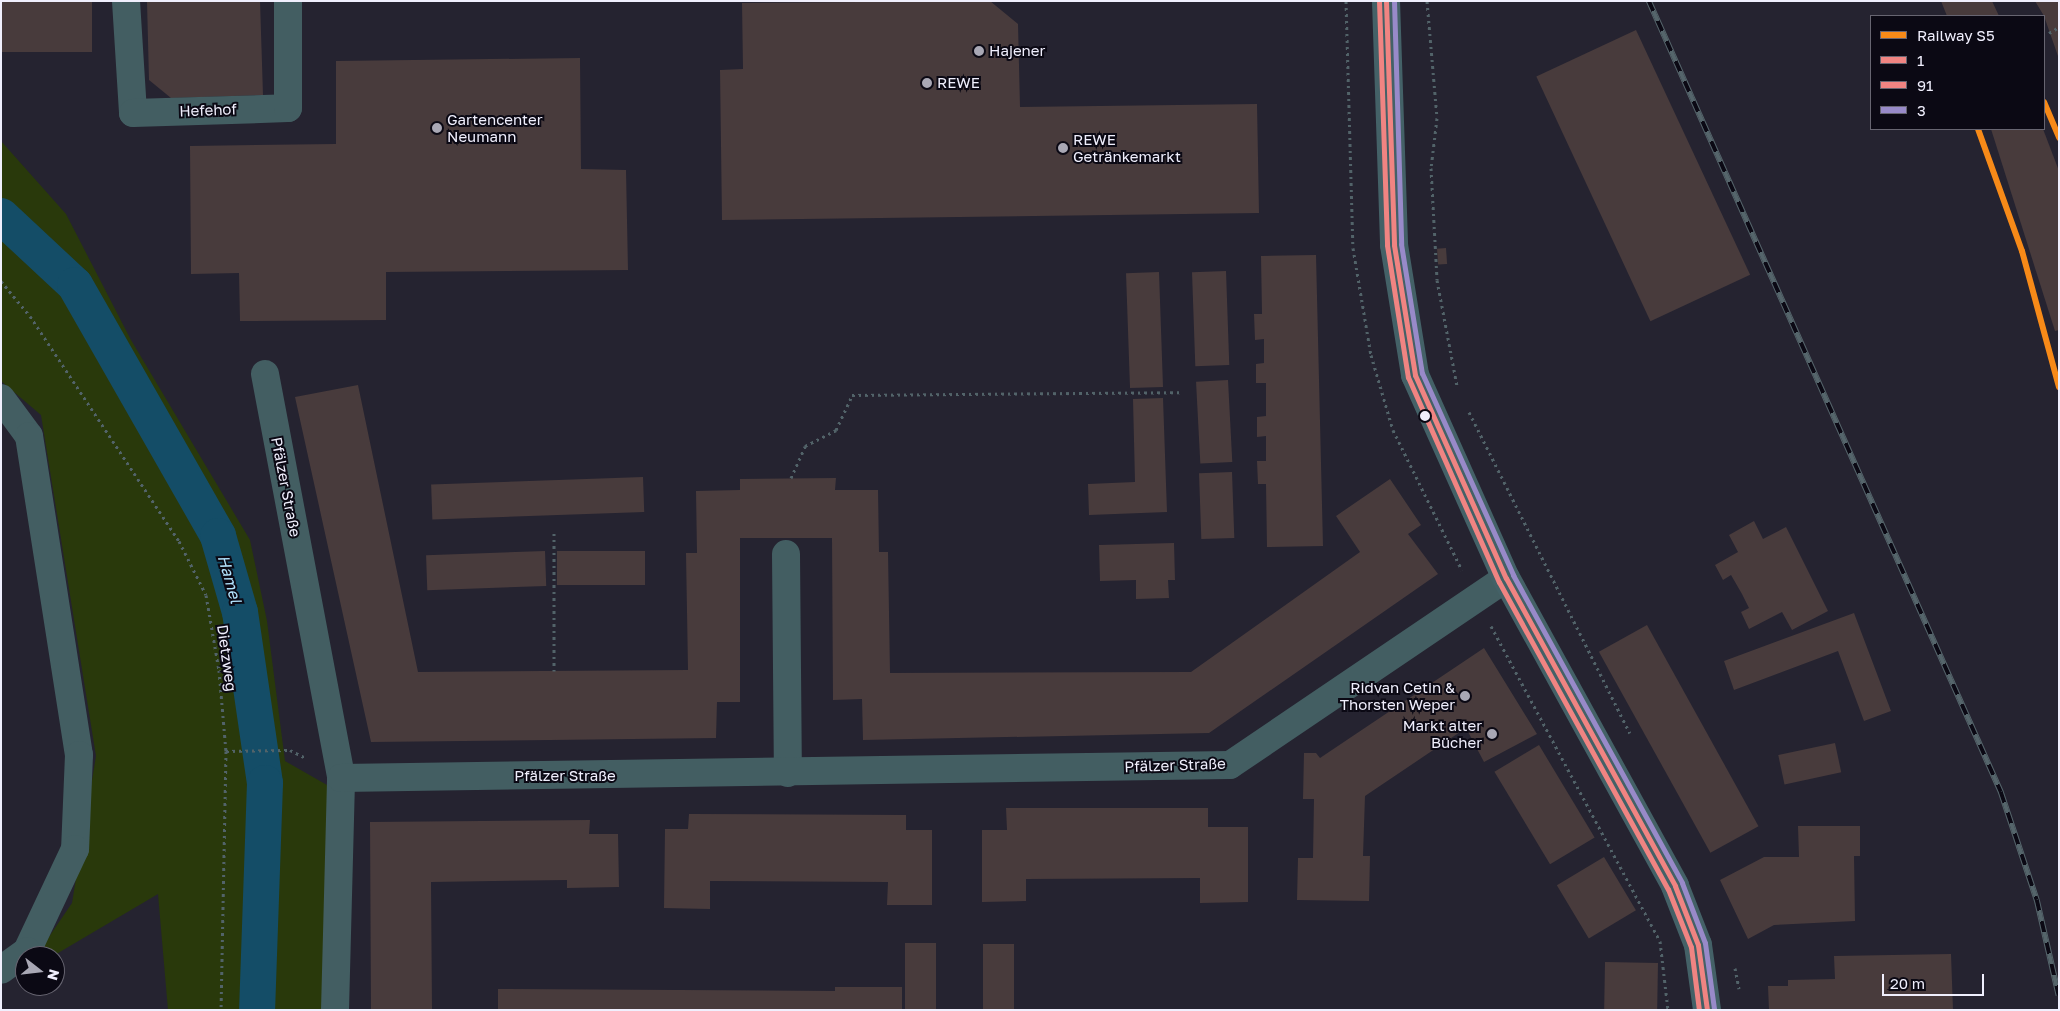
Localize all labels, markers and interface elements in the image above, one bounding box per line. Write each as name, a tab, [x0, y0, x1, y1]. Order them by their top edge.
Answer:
legend	[1870, 15, 2045, 130]
text: Railway S5	[1917, 26, 1995, 44]
place label: Hajener	[989, 42, 1045, 60]
marker: Hajener	[973, 45, 985, 57]
text: 1	[1917, 51, 1924, 69]
place label: REWE	[937, 74, 980, 92]
text: 91	[1917, 76, 1933, 94]
marker: REWE	[921, 77, 933, 89]
street label: Hefehof	[179, 100, 237, 120]
text: 3	[1917, 101, 1926, 119]
place label: Gartencenter Neumann	[447, 110, 543, 145]
marker: Gartencenter Neumann	[431, 122, 443, 134]
place label: REWE Getränkemarkt	[1073, 130, 1181, 165]
marker: REWE Getränkemarkt	[1057, 142, 1069, 154]
unlabelled marker	[1420, 411, 1430, 421]
street label: Pfälzer Straße	[267, 436, 305, 538]
water label: Hamel	[214, 552, 246, 606]
street label: Dietzweg	[213, 623, 241, 693]
place label: Ridvan Cetin & Thorsten Weper	[1340, 678, 1455, 713]
marker: Ridvan Cetin & Thorsten Weper	[1459, 690, 1471, 702]
place label: Markt alter Bücher	[1403, 716, 1482, 751]
marker: Markt alter Bücher	[1486, 728, 1498, 740]
street label: Pfälzer Straße	[1124, 754, 1226, 776]
street label: Pfälzer Straße	[514, 767, 616, 785]
north arrow	[15, 946, 65, 996]
scale bar	[1885, 964, 1988, 996]
text: N	[44, 968, 64, 982]
text: 20 m	[1890, 974, 1925, 992]

